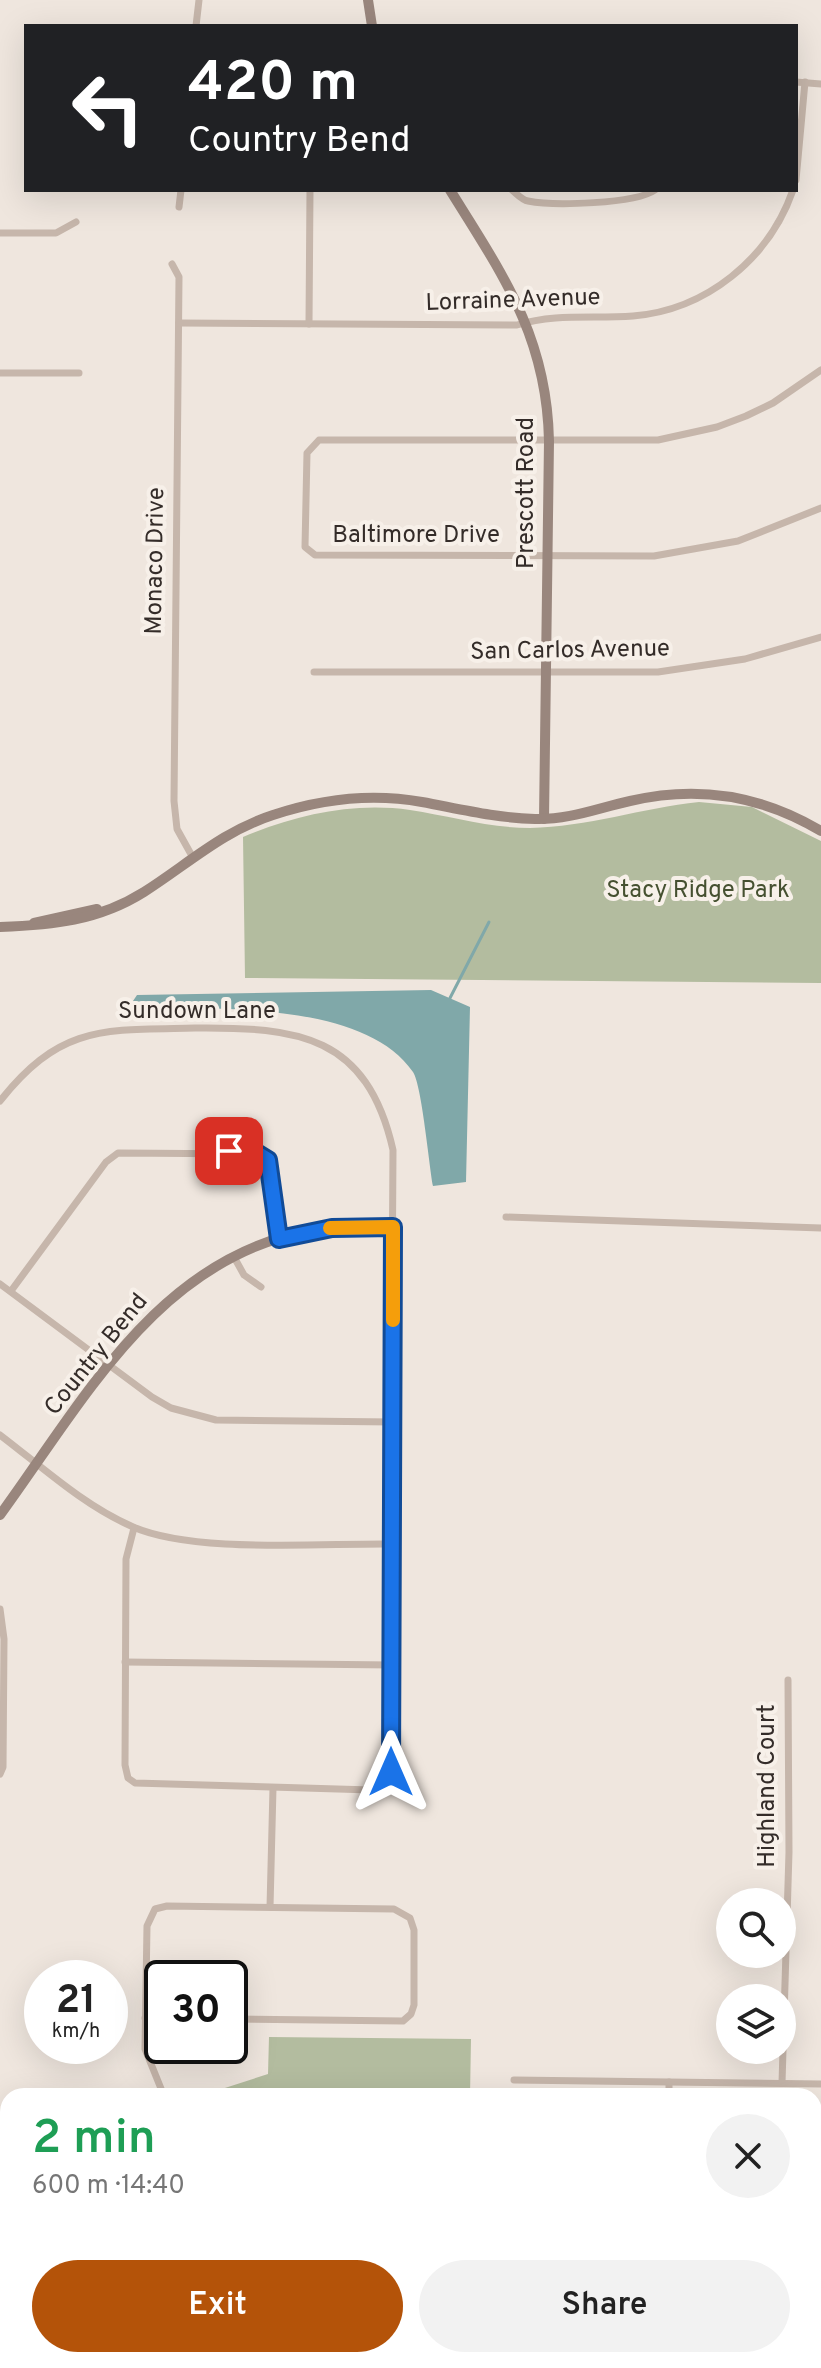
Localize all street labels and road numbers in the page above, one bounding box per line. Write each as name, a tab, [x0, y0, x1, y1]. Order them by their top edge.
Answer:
street label: Lorraine Avenue	[425, 283, 601, 319]
street label: Prescott Road	[512, 417, 542, 569]
street label: Monaco Drive	[140, 487, 172, 635]
street label: Baltimore Drive	[332, 521, 500, 551]
street label: San Carlos Avenue	[470, 634, 670, 668]
street label: Sundown Lane	[118, 997, 276, 1027]
street label: Country Bend	[39, 1288, 155, 1422]
street label: Highland Court	[753, 1704, 783, 1868]

